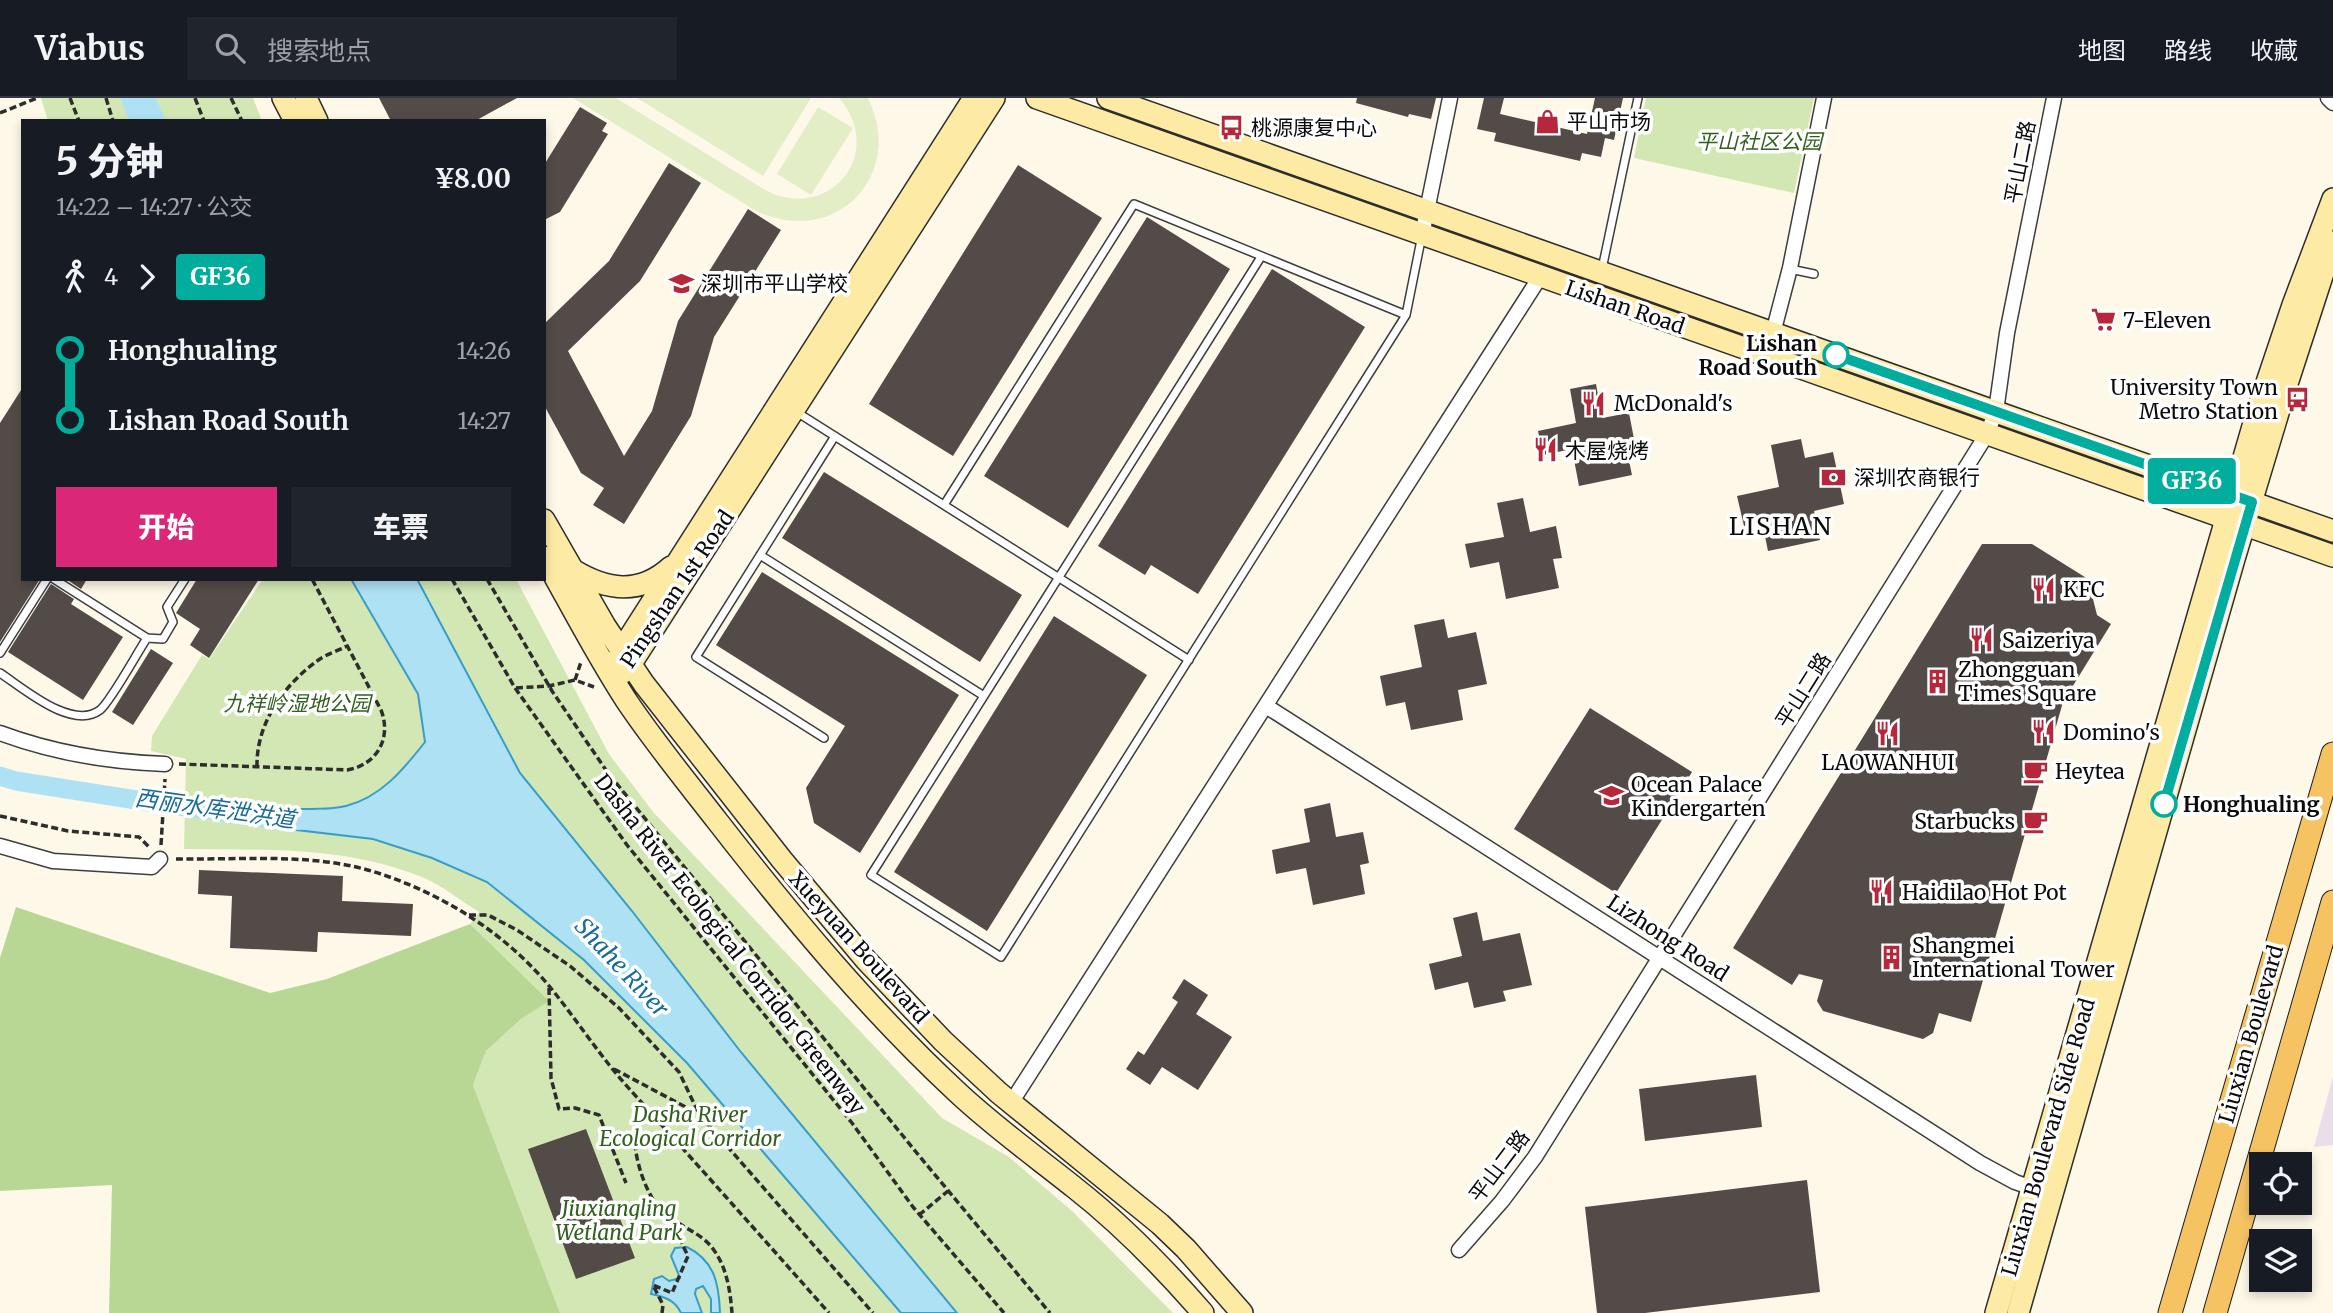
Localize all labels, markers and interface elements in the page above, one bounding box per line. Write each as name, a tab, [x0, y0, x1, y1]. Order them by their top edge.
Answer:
search box	[187, 17, 677, 80]
text: Viabus	[35, 28, 145, 69]
icon: search	[211, 29, 249, 67]
text: 搜索地点	[267, 34, 371, 67]
text: 地图	[2078, 35, 2126, 66]
text: 路线	[2164, 35, 2212, 66]
text: 收藏	[2250, 35, 2298, 66]
shop icon: 平山市场	[1533, 107, 1561, 135]
place label: 平山市场	[1567, 108, 1651, 135]
bus stop icon: 桃源康复中心	[1217, 113, 1245, 141]
place label: 桃源康复中心	[1251, 114, 1377, 141]
street label: 平山二路	[1999, 118, 2041, 206]
park label: 平山社区公园	[1696, 128, 1825, 155]
text: 5 分钟	[56, 138, 163, 185]
text: ¥8.00	[434, 162, 511, 195]
text: 14:22 – 14:27 · 公交	[56, 192, 252, 221]
icon: walk	[56, 258, 94, 296]
icon: forward	[128, 258, 166, 296]
text: GF36	[190, 261, 251, 292]
text: 4	[104, 262, 118, 291]
school or university icon: 深圳市平山学校	[667, 269, 695, 297]
place label: 深圳市平山学校	[701, 270, 848, 297]
street label: Lishan Road	[1562, 274, 1689, 340]
supermarket icon: 7-Eleven	[2089, 306, 2117, 334]
place label: 7-Eleven	[2123, 307, 2211, 334]
place label: Lishan Road South	[1698, 330, 1817, 381]
text: Honghualing	[108, 334, 277, 367]
text: 14:26	[457, 336, 511, 365]
marker: Lishan Road South	[1823, 342, 1849, 368]
place label: University Town Metro Station	[2110, 374, 2278, 425]
bus stop icon: University Town Metro Station	[2284, 385, 2312, 413]
restaurant icon: McDonald's	[1580, 389, 1608, 417]
place label: McDonald's	[1614, 390, 1733, 417]
text: Lishan Road South	[108, 404, 349, 437]
text: 14:27	[458, 406, 511, 435]
restaurant icon: 木屋烧烤	[1531, 436, 1559, 464]
place label: 木屋烧烤	[1565, 437, 1649, 464]
line badge: GF36	[2143, 458, 2241, 504]
bank icon: 深圳农商银行	[1820, 463, 1848, 491]
place label: 深圳农商银行	[1854, 464, 1980, 491]
text: GF36	[2162, 465, 2222, 496]
button: 开始	[56, 487, 277, 567]
button: 车票	[291, 487, 511, 567]
street label: Pingshan 1st Road	[614, 505, 740, 673]
district label: LISHAN	[1729, 511, 1833, 542]
restaurant icon: KFC	[2029, 575, 2057, 603]
place label: KFC	[2063, 576, 2105, 603]
restaurant icon: Saizeriya	[1968, 626, 1996, 654]
place label: Saizeriya	[2002, 627, 2094, 654]
street label: 平山二路	[1769, 647, 1837, 733]
place label: Zhongguan Times Square	[1958, 656, 2096, 707]
building icon: Zhongguan Times Square	[1924, 667, 1952, 695]
park label: 九祥岭湿地公园	[224, 690, 373, 717]
restaurant icon: Domino's	[2029, 718, 2057, 746]
restaurant icon: LAOWANHUI	[1874, 719, 1902, 747]
place label: Domino's	[2063, 719, 2160, 746]
place label: LAOWANHUI	[1821, 749, 1955, 776]
cafe icon: Heytea	[2021, 757, 2049, 785]
place label: Heytea	[2055, 758, 2125, 785]
street label: Dasha River Ecological Corridor Greenway	[589, 768, 872, 1120]
place label: Ocean Palace Kindergarten	[1631, 771, 1766, 822]
water label: 西丽水库泄洪道	[133, 782, 300, 834]
school or university icon: Ocean Palace Kindergarten	[1597, 782, 1625, 810]
marker: Honghualing	[2151, 791, 2177, 817]
place label: Honghualing	[2183, 791, 2320, 818]
cafe icon: Starbucks	[2021, 807, 2049, 835]
place label: Starbucks	[1914, 808, 2015, 835]
street label: Xueyuan Boulevard	[783, 865, 935, 1029]
restaurant icon: Haidilao Hot Pot	[1868, 878, 1896, 906]
place label: Haidilao Hot Pot	[1902, 879, 2067, 906]
street label: Lizhong Road	[1602, 889, 1734, 987]
water label: Shahe River	[569, 912, 675, 1023]
place label: Shangmei International Tower	[1912, 932, 2115, 983]
street label: Liuxian Boulevard	[2213, 941, 2289, 1126]
building icon: Shangmei International Tower	[1878, 943, 1906, 971]
street label: Liuxian Boulevard Side Road	[1995, 995, 2101, 1279]
park label: Dasha River Ecological Corridor	[599, 1101, 781, 1152]
street label: 平山二路	[1463, 1124, 1535, 1208]
map controls	[2249, 1152, 2312, 1292]
button: locate	[2249, 1152, 2312, 1215]
park label: Jiuxiangling Wetland Park	[555, 1195, 683, 1246]
button: layers	[2249, 1229, 2312, 1292]

